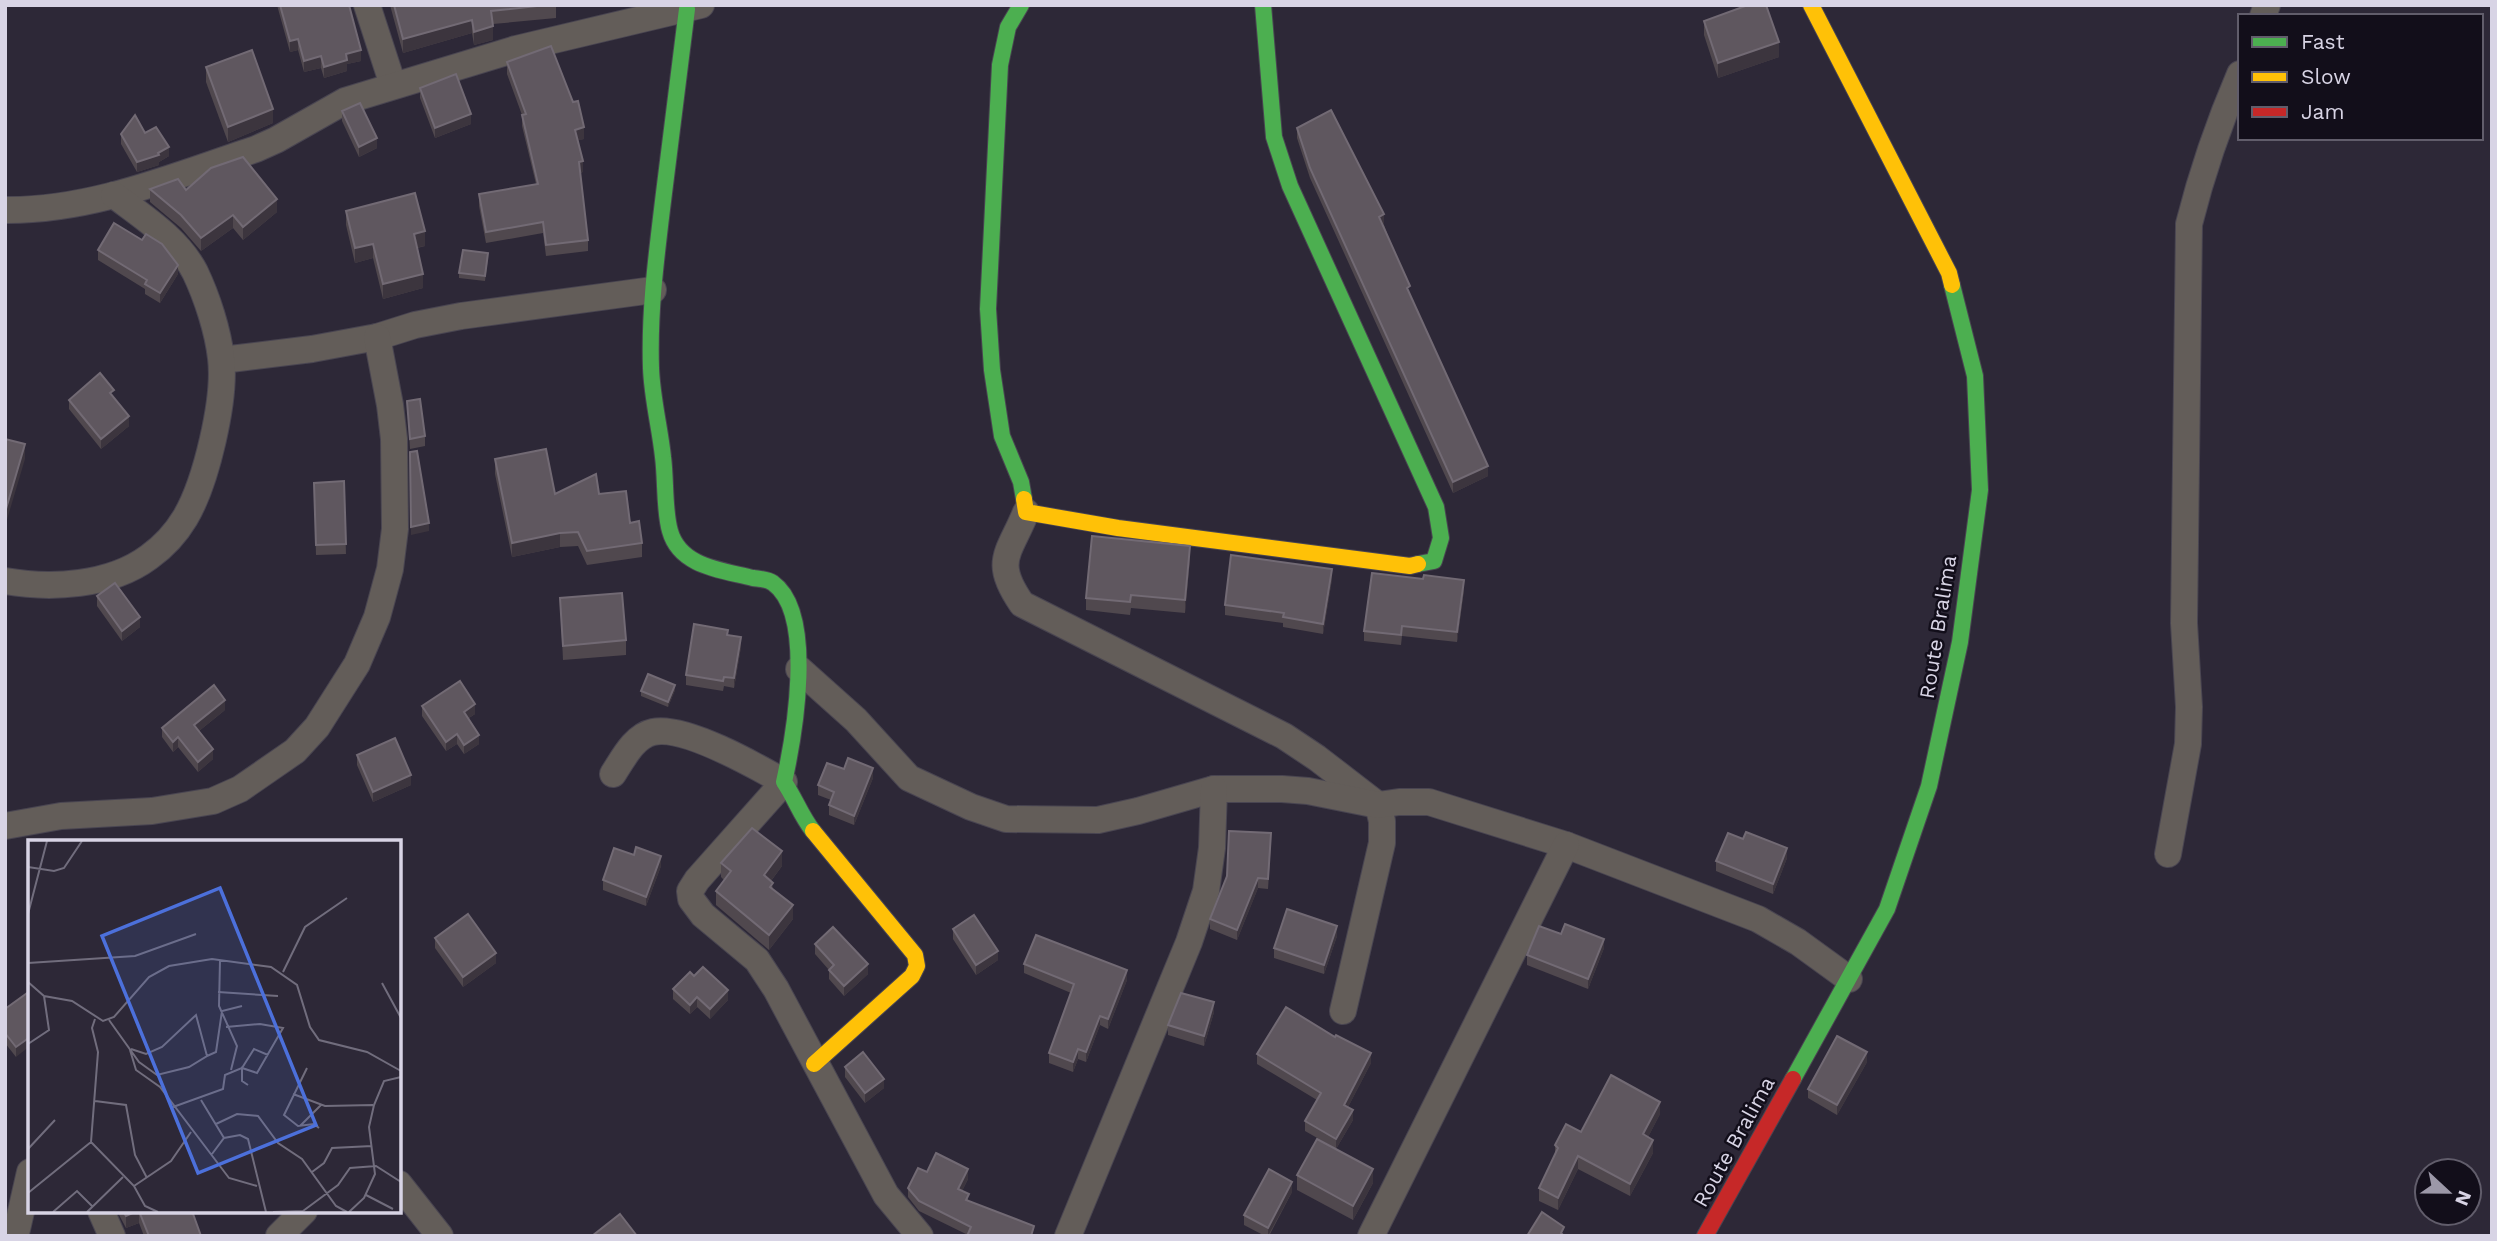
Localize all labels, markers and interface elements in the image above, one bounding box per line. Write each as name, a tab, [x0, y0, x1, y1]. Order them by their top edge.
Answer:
legend	[2238, 14, 2483, 140]
text: Fast	[2301, 29, 2345, 54]
text: Slow	[2301, 64, 2351, 89]
text: Jam	[2301, 99, 2344, 124]
street label: Route Bralima	[1914, 553, 1961, 701]
inset map	[28, 840, 401, 1213]
street label: Route Bralima	[1687, 1072, 1780, 1211]
north arrow	[2413, 1157, 2483, 1227]
text: N	[2450, 1187, 2477, 1209]

